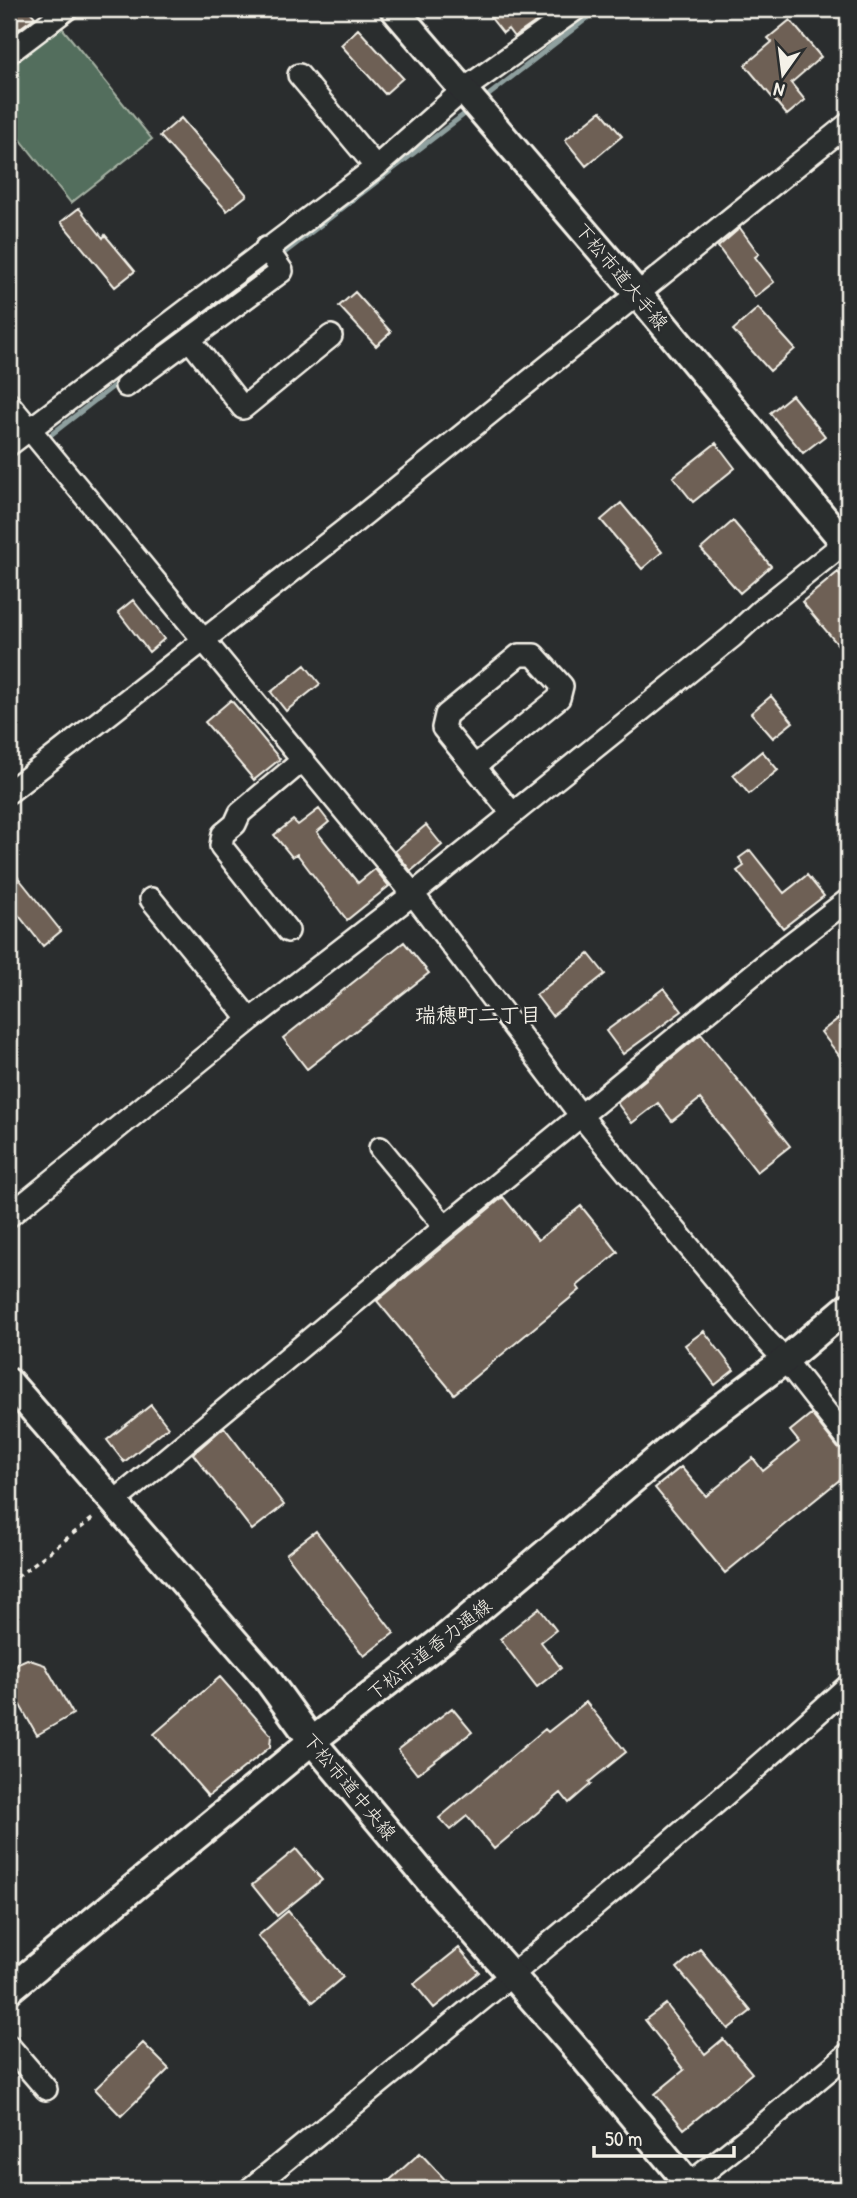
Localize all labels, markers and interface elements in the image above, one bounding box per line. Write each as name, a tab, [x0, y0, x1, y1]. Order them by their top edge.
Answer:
north arrow	[748, 38, 818, 108]
text: N	[771, 77, 787, 104]
street label: 下松市道大手線	[569, 217, 675, 335]
district label: 瑞穂町二丁目	[415, 1000, 541, 1029]
street label: 下松市道香力通線	[361, 1592, 497, 1706]
street label: 下松市道中央線	[297, 1727, 403, 1845]
scale bar	[594, 2114, 734, 2158]
text: 50 m	[605, 2124, 642, 2153]

